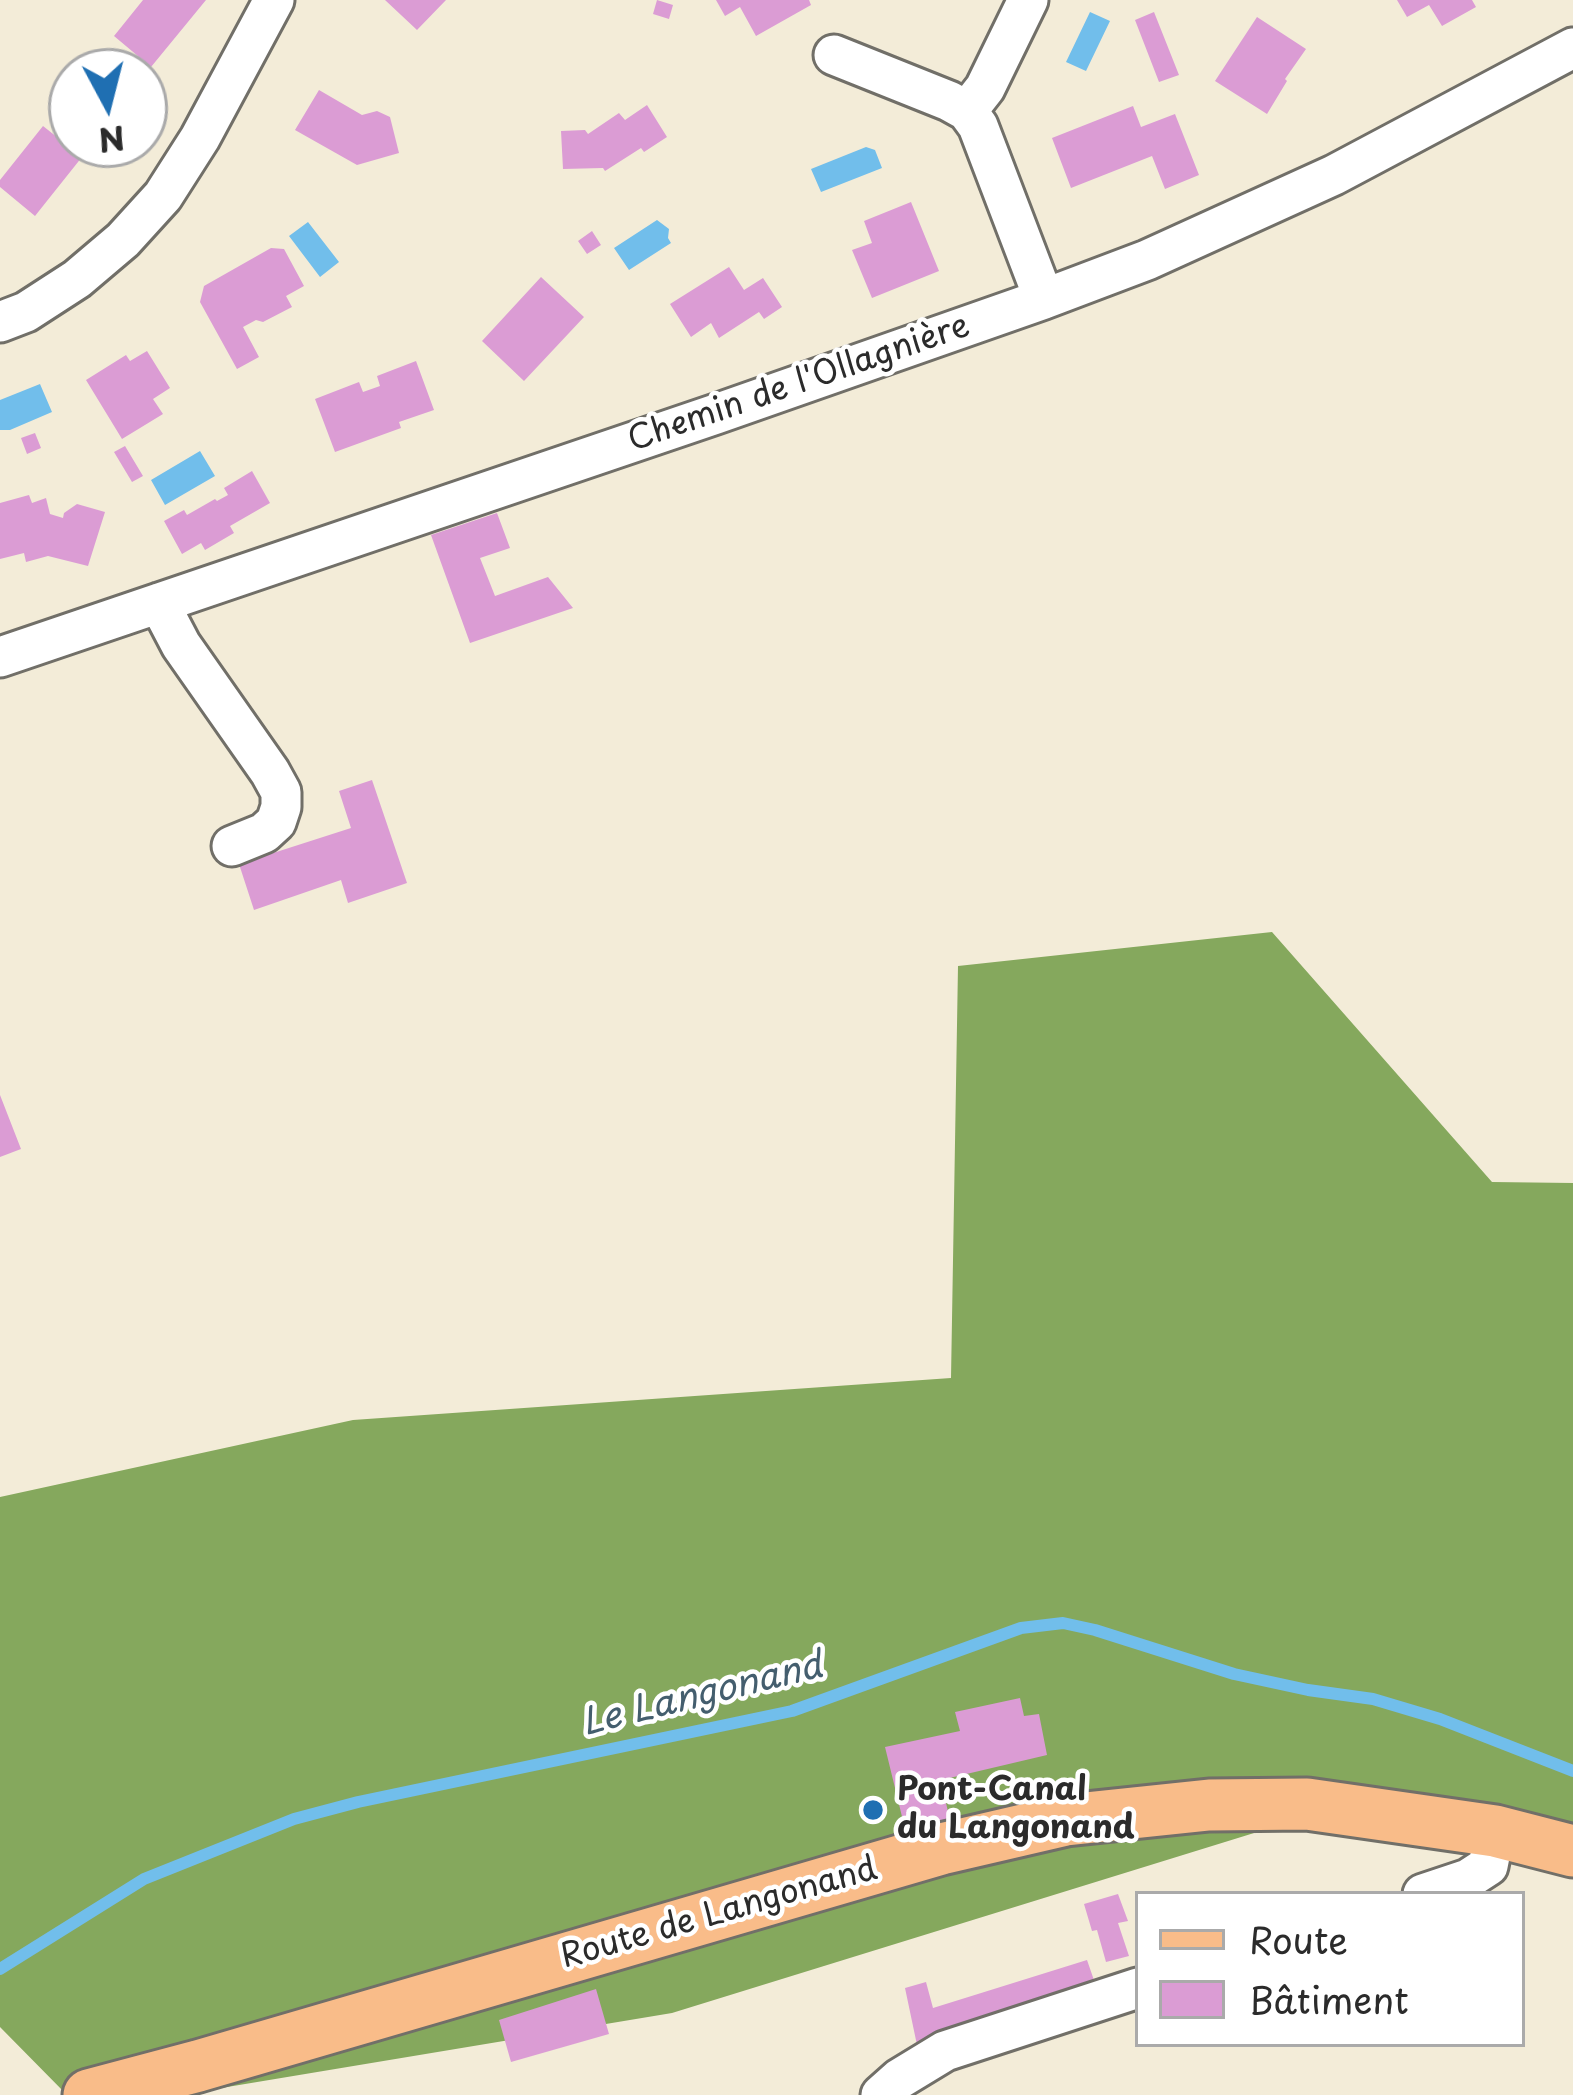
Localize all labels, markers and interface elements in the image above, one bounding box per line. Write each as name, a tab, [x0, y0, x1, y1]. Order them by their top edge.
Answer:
north arrow	[48, 48, 168, 168]
text: N	[96, 114, 128, 167]
street label: Chemin de l'Ollagnière	[623, 307, 975, 461]
water label: Le Langonand	[577, 1645, 827, 1747]
place label: Pont-Canal du Langonand	[897, 1771, 1135, 1849]
marker: Pont-Canal du Langonand	[860, 1797, 886, 1823]
street label: Route de Langonand	[556, 1850, 882, 1978]
legend	[1135, 1891, 1525, 2047]
text: Route	[1249, 1912, 1348, 1966]
text: Bâtiment	[1249, 1972, 1409, 2026]

